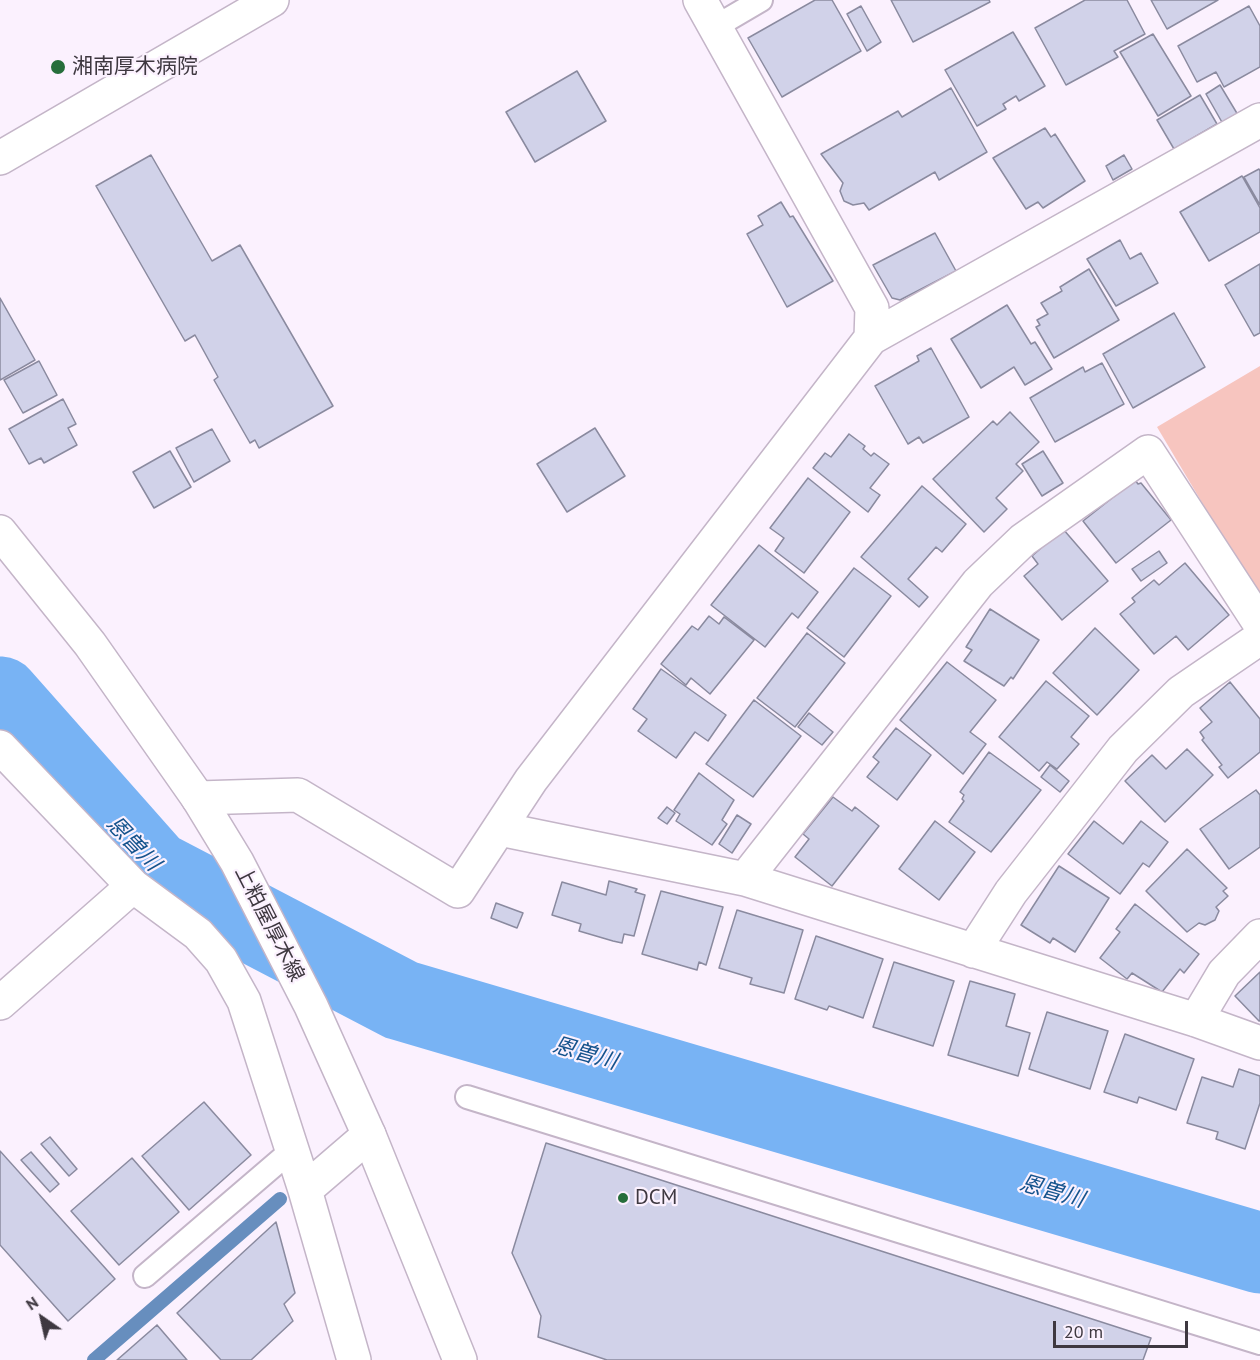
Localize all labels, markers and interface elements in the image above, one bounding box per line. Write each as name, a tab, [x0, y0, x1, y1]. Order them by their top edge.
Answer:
place label: 湘南厚木病院	[72, 54, 198, 80]
marker: 湘南厚木病院	[49, 58, 67, 76]
water label: 恩曽川	[101, 811, 165, 877]
street label: 上粕屋厚木線	[229, 862, 309, 986]
water label: 恩曽川	[550, 1032, 620, 1076]
water label: 恩曽川	[1017, 1170, 1087, 1214]
place label: DCM	[635, 1185, 677, 1211]
marker: DCM	[616, 1191, 630, 1205]
north arrow	[12, 1288, 72, 1348]
text: N	[22, 1292, 42, 1314]
scale bar	[1056, 1309, 1191, 1347]
text: 20 m	[1064, 1320, 1103, 1343]

